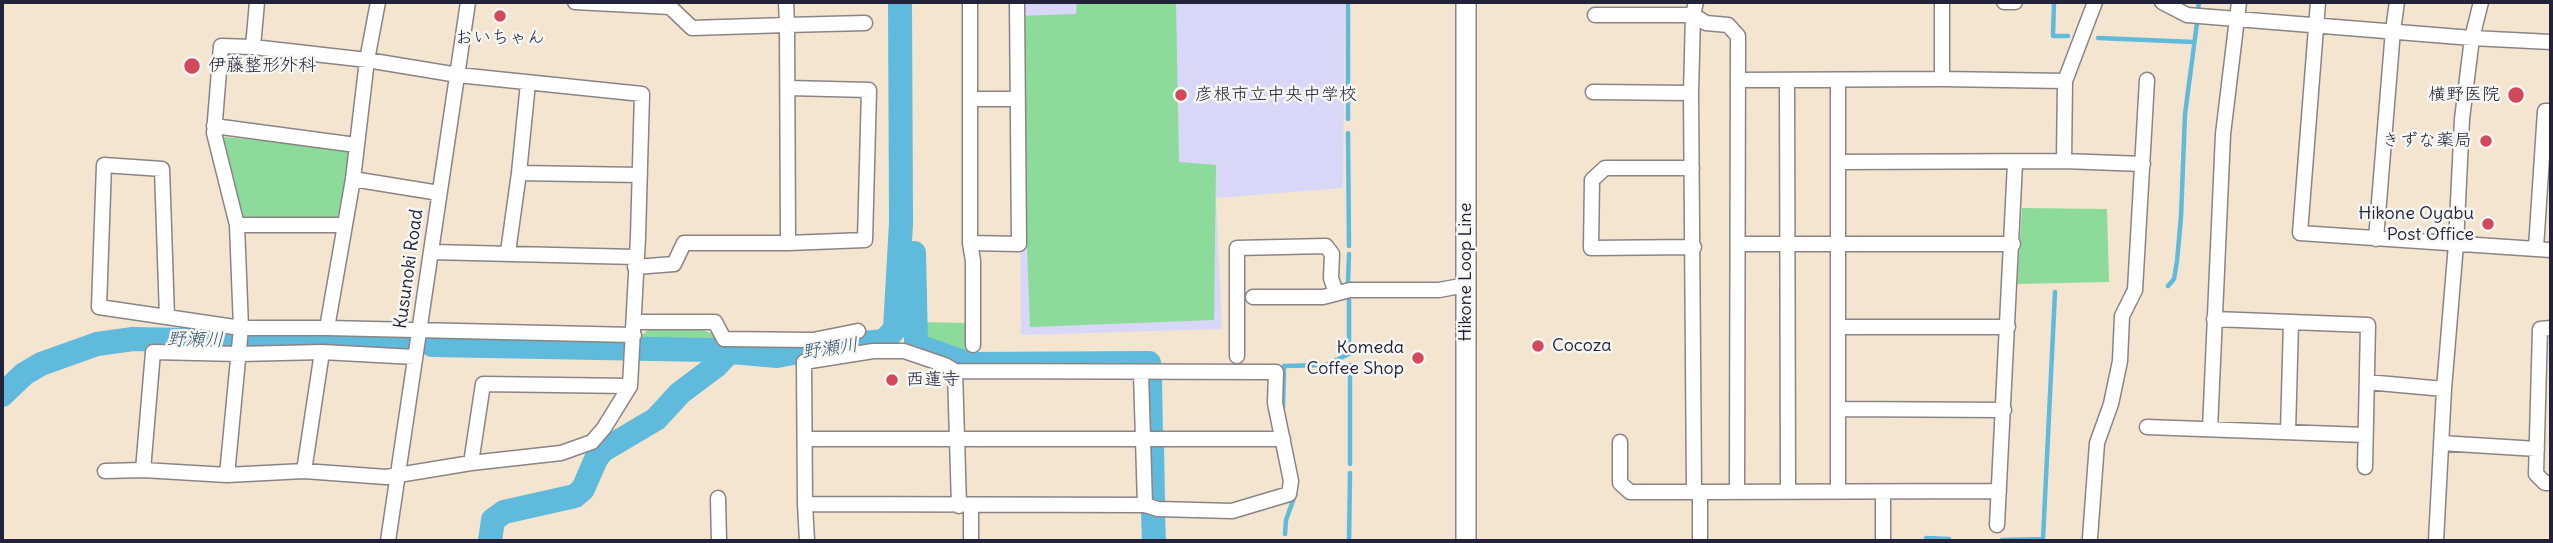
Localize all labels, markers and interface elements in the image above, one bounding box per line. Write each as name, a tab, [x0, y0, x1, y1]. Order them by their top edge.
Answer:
marker: おいちゃん	[492, 8, 508, 24]
place label: おいちゃん	[455, 27, 545, 49]
place label: 伊藤整形外科	[208, 55, 316, 77]
marker: 伊藤整形外科	[182, 56, 202, 76]
place label: 彦根市立中央中学校	[1195, 84, 1357, 106]
place label: 横野医院	[2428, 84, 2500, 106]
marker: 横野医院	[2506, 85, 2526, 105]
marker: 彦根市立中央中学校	[1173, 87, 1189, 103]
place label: きずな薬局	[2382, 130, 2472, 152]
marker: きずな薬局	[2478, 133, 2494, 149]
street label: Hikone Loop Line	[1455, 203, 1477, 341]
place label: Hikone Oyabu Post Office	[2359, 203, 2474, 246]
street label: Kusunoki Road	[390, 208, 428, 330]
marker: Hikone Oyabu Post Office	[2480, 216, 2496, 232]
water label: 野瀬川	[166, 328, 224, 352]
water label: 野瀬川	[800, 334, 860, 364]
place label: Cocoza	[1552, 335, 1612, 357]
place label: Komeda Coffee Shop	[1307, 337, 1404, 380]
marker: Cocoza	[1530, 338, 1546, 354]
marker: Komeda Coffee Shop	[1410, 350, 1426, 366]
place label: 西蓮寺	[906, 369, 960, 391]
marker: 西蓮寺	[884, 372, 900, 388]

